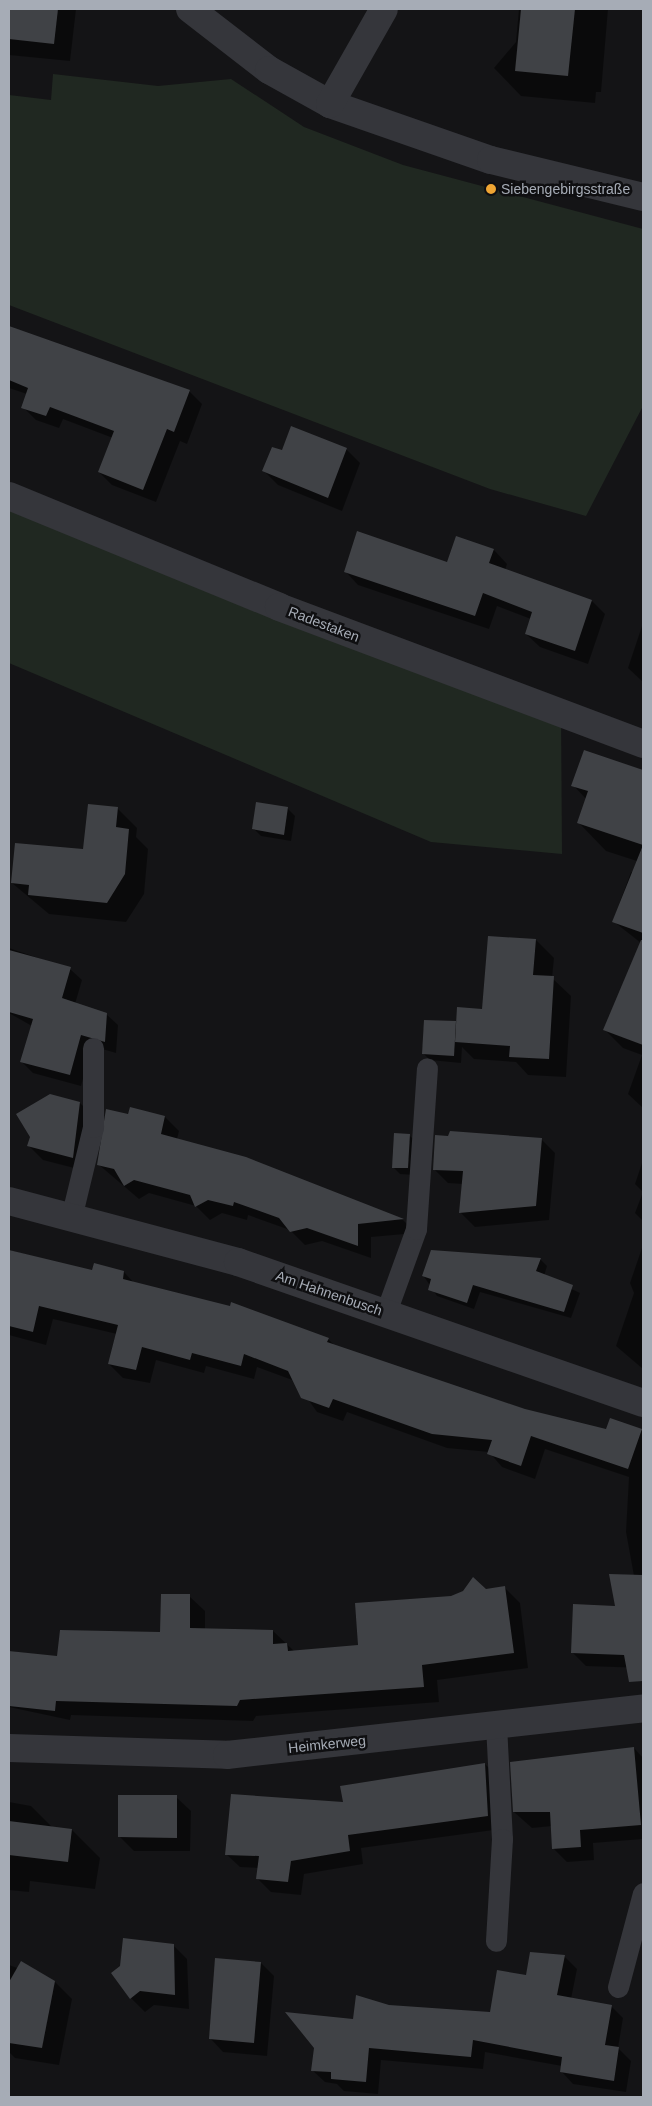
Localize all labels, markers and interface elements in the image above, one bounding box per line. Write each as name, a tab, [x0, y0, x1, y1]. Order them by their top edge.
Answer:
place label: Siebengebirgsstraße	[501, 181, 630, 197]
marker: Siebengebirgsstraße	[485, 183, 497, 195]
street label: Radestaken	[286, 603, 362, 645]
street label: Am Hahnenbusch	[274, 1267, 384, 1319]
street label: Heimkerweg	[287, 1732, 367, 1756]

